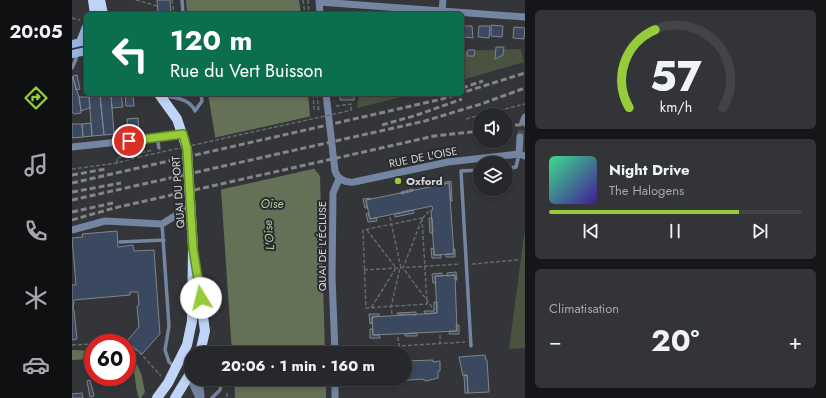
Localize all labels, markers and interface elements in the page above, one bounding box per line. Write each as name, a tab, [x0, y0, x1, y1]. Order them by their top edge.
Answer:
text: 20:05	[9, 19, 63, 45]
text: 120 m	[170, 20, 253, 61]
icon: left	[104, 28, 156, 80]
text: 57	[650, 45, 701, 106]
text: Rue du Vert Buisson	[170, 58, 323, 84]
icon: directions	[22, 84, 50, 112]
text: km/h	[659, 96, 692, 116]
map controls	[473, 108, 513, 196]
button: sound	[473, 108, 513, 148]
pin	[112, 124, 146, 158]
icon: arrive	[118, 130, 140, 152]
street label: RUE DE L'OISE	[387, 143, 459, 171]
icon: music	[22, 151, 50, 179]
street label: QUAI DU PORT	[167, 155, 189, 229]
button: layers	[473, 156, 513, 196]
text: Night Drive	[609, 159, 690, 181]
place label: Oxford	[406, 173, 443, 189]
marker: Oxford	[393, 176, 403, 186]
text: The Halogens	[609, 181, 684, 200]
water label: Oise	[261, 195, 283, 213]
street label: QUAI DE L'ÉCLUSE	[314, 201, 330, 291]
icon: phone	[22, 217, 50, 245]
water label: L'Oise	[259, 219, 279, 251]
icon: previous	[580, 220, 602, 242]
icon: pause	[664, 220, 686, 242]
icon: next	[749, 220, 771, 242]
position arrow	[180, 277, 222, 319]
icon: climate	[22, 284, 50, 312]
text: Climatisation	[549, 299, 619, 318]
text: 20°	[651, 319, 699, 362]
text: −	[549, 325, 562, 357]
text: +	[788, 325, 802, 357]
speed limit sign: 60	[84, 334, 136, 386]
icon: car	[22, 351, 50, 379]
text: 20:06 · 1 min · 160 m	[221, 355, 375, 377]

